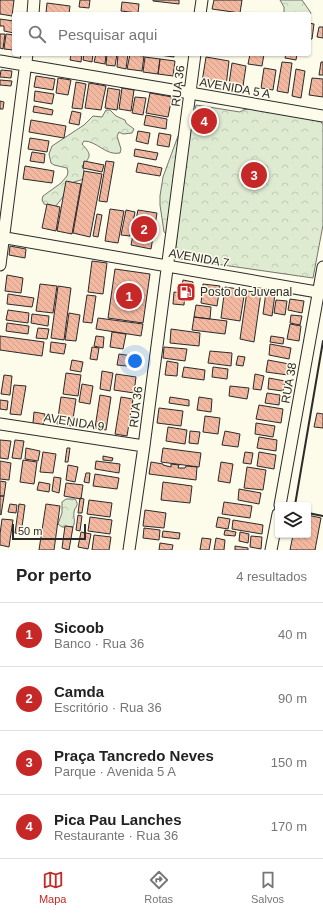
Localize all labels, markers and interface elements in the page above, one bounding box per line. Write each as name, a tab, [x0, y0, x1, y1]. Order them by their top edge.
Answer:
search box	[12, 12, 311, 56]
icon: search	[26, 23, 48, 45]
text: Pesquisar aqui	[58, 26, 157, 43]
street label: RUA 36	[169, 64, 188, 107]
street label: AVENIDA 5 A	[198, 75, 272, 101]
pin: 4	[191, 106, 217, 136]
pin: 3	[241, 160, 267, 190]
pin: 2	[131, 214, 157, 244]
street label: AVENIDA 7	[168, 246, 231, 270]
pin: 1	[116, 281, 142, 311]
fuel station icon: Posto do Juvenal	[175, 281, 197, 303]
place label: Posto do Juvenal	[200, 285, 292, 299]
your location	[125, 351, 145, 371]
street label: RUA 38	[279, 361, 300, 405]
street label: RUA 36	[127, 385, 146, 428]
street label: AVENIDA 9	[43, 410, 106, 434]
map controls	[275, 502, 311, 538]
button: layers	[275, 502, 311, 538]
scale bar	[12, 522, 86, 541]
text: 50 m	[18, 525, 42, 537]
text: Por perto	[16, 566, 92, 585]
text: 4 resultados	[236, 569, 307, 584]
text: Sicoob	[54, 619, 104, 636]
text: 1	[25, 627, 33, 642]
text: 40 m	[278, 627, 307, 642]
text: Banco · Rua 36	[54, 636, 144, 651]
text: Camda	[54, 683, 104, 700]
text: 2	[25, 691, 33, 706]
text: 90 m	[278, 691, 307, 706]
text: Escritório · Rua 36	[54, 700, 162, 715]
text: Praça Tancredo Neves	[54, 747, 214, 764]
text: 3	[25, 755, 33, 770]
text: 150 m	[271, 755, 307, 770]
text: Parque · Avenida 5 A	[54, 764, 176, 779]
text: Pica Pau Lanches	[54, 811, 182, 828]
text: 4	[25, 819, 33, 834]
text: 170 m	[271, 819, 307, 834]
text: Restaurante · Rua 36	[54, 828, 178, 843]
tab: Mapa	[39, 869, 66, 905]
tab: Rotas	[144, 869, 173, 905]
tab: Salvos	[251, 869, 284, 905]

